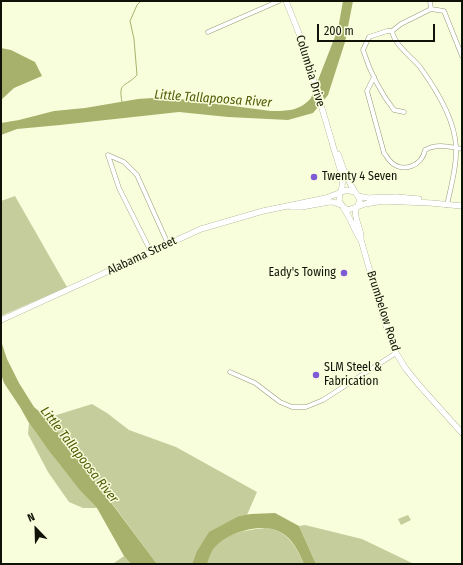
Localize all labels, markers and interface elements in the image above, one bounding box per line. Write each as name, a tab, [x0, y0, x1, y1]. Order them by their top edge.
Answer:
scale bar	[319, 16, 437, 42]
text: 200 m	[324, 24, 354, 38]
street label: Columbia Drive	[292, 33, 328, 109]
water label: Little Tallapoosa River	[154, 87, 272, 111]
place label: Twenty 4 Seven	[322, 170, 397, 184]
marker: Twenty 4 Seven	[309, 172, 319, 182]
street label: Alabama Street	[105, 234, 179, 278]
place label: Eady's Towing	[269, 266, 336, 280]
marker: Eady's Towing	[339, 268, 349, 278]
street label: Brumbelow Road	[363, 269, 403, 353]
place label: SLM Steel & Fabrication	[324, 361, 382, 389]
marker: SLM Steel & Fabrication	[311, 370, 321, 380]
water label: Little Tallapoosa River	[37, 404, 121, 506]
north arrow	[16, 509, 56, 549]
text: N	[26, 510, 37, 525]

